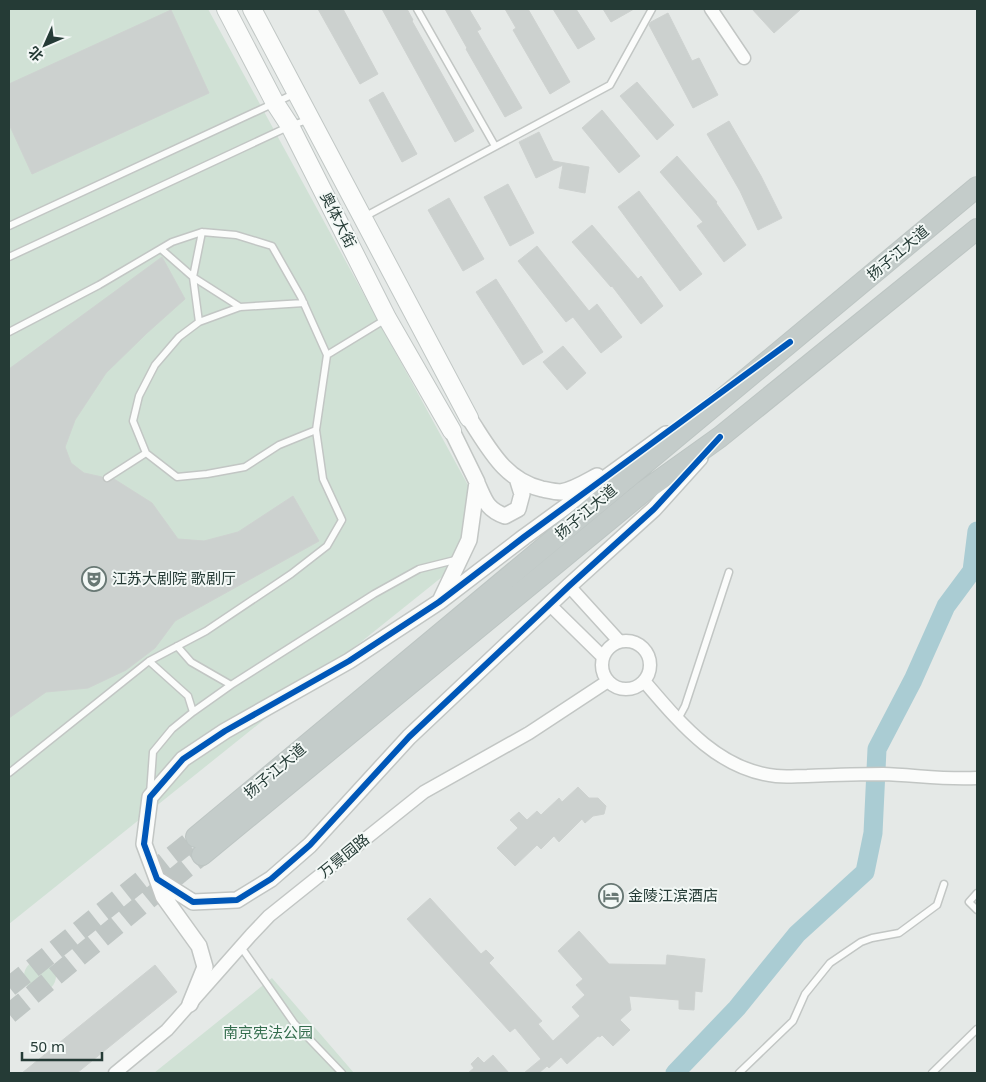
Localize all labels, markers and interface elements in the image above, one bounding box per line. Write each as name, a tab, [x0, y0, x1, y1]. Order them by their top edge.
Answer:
north arrow	[20, 20, 70, 70]
text: 北	[24, 43, 47, 66]
street label: 奥体大街	[316, 188, 361, 251]
street label: 扬子江大道	[862, 220, 933, 284]
street label: 扬子江大道	[550, 479, 621, 543]
theatre icon: 江苏大剧院 歌剧厅	[81, 566, 107, 592]
place label: 江苏大剧院 歌剧厅	[112, 568, 236, 588]
street label: 扬子江大道	[239, 738, 310, 802]
street label: 万景园路	[314, 829, 373, 882]
hotel icon: 金陵江滨酒店	[598, 883, 624, 909]
place label: 金陵江滨酒店	[628, 885, 718, 905]
park label: 南京宪法公园	[223, 1022, 313, 1042]
scale bar	[22, 1030, 102, 1062]
text: 50 m	[30, 1036, 65, 1056]

